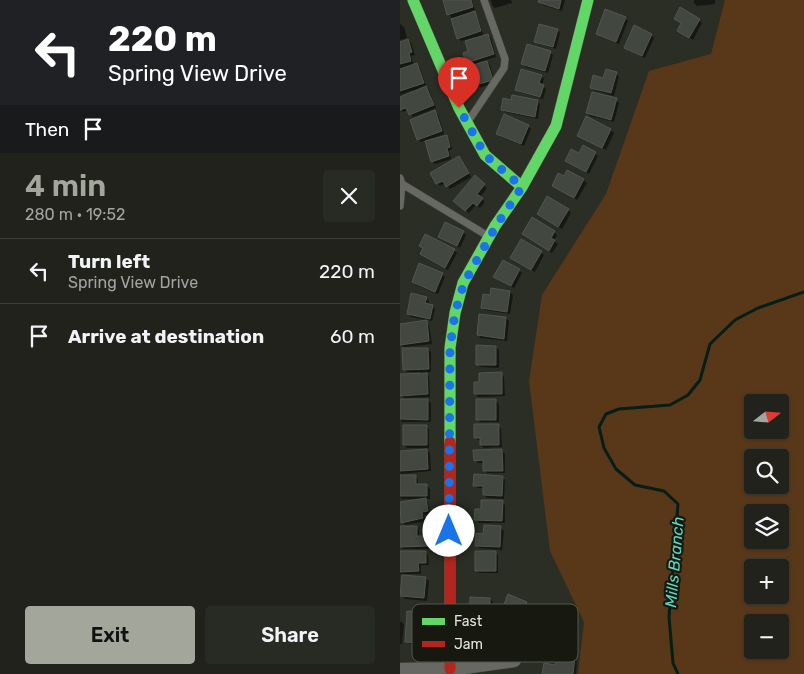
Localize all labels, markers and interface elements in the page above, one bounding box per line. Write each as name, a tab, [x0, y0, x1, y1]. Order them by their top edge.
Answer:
text: 220 m	[108, 18, 217, 60]
icon: left	[25, 20, 90, 85]
pin	[438, 57, 480, 108]
text: Spring View Drive	[108, 60, 287, 87]
icon: arrive	[445, 64, 473, 92]
icon: arrive	[79, 115, 107, 143]
text: Then	[25, 118, 69, 141]
text: 4 min	[25, 168, 106, 204]
button: close	[323, 170, 375, 222]
text: 280 m · 19:52	[25, 205, 125, 224]
text: Turn left	[68, 250, 150, 273]
icon: left	[25, 257, 53, 285]
text: 220 m	[319, 260, 375, 283]
text: Spring View Drive	[68, 273, 198, 292]
icon: arrive	[25, 322, 53, 350]
text: Arrive at destination	[68, 325, 264, 348]
text: 60 m	[330, 325, 375, 348]
north arrow	[744, 394, 789, 439]
map controls	[744, 394, 789, 659]
button: search	[744, 449, 789, 494]
position arrow	[422, 504, 474, 556]
button: layers	[744, 504, 789, 549]
water label: Mills Branch	[661, 516, 688, 608]
button: +	[744, 559, 789, 604]
legend	[412, 604, 578, 662]
button: Exit	[25, 606, 195, 664]
button: Share	[205, 606, 375, 664]
text: Fast	[454, 613, 483, 630]
button: −	[744, 614, 789, 659]
text: Jam	[454, 636, 483, 653]

